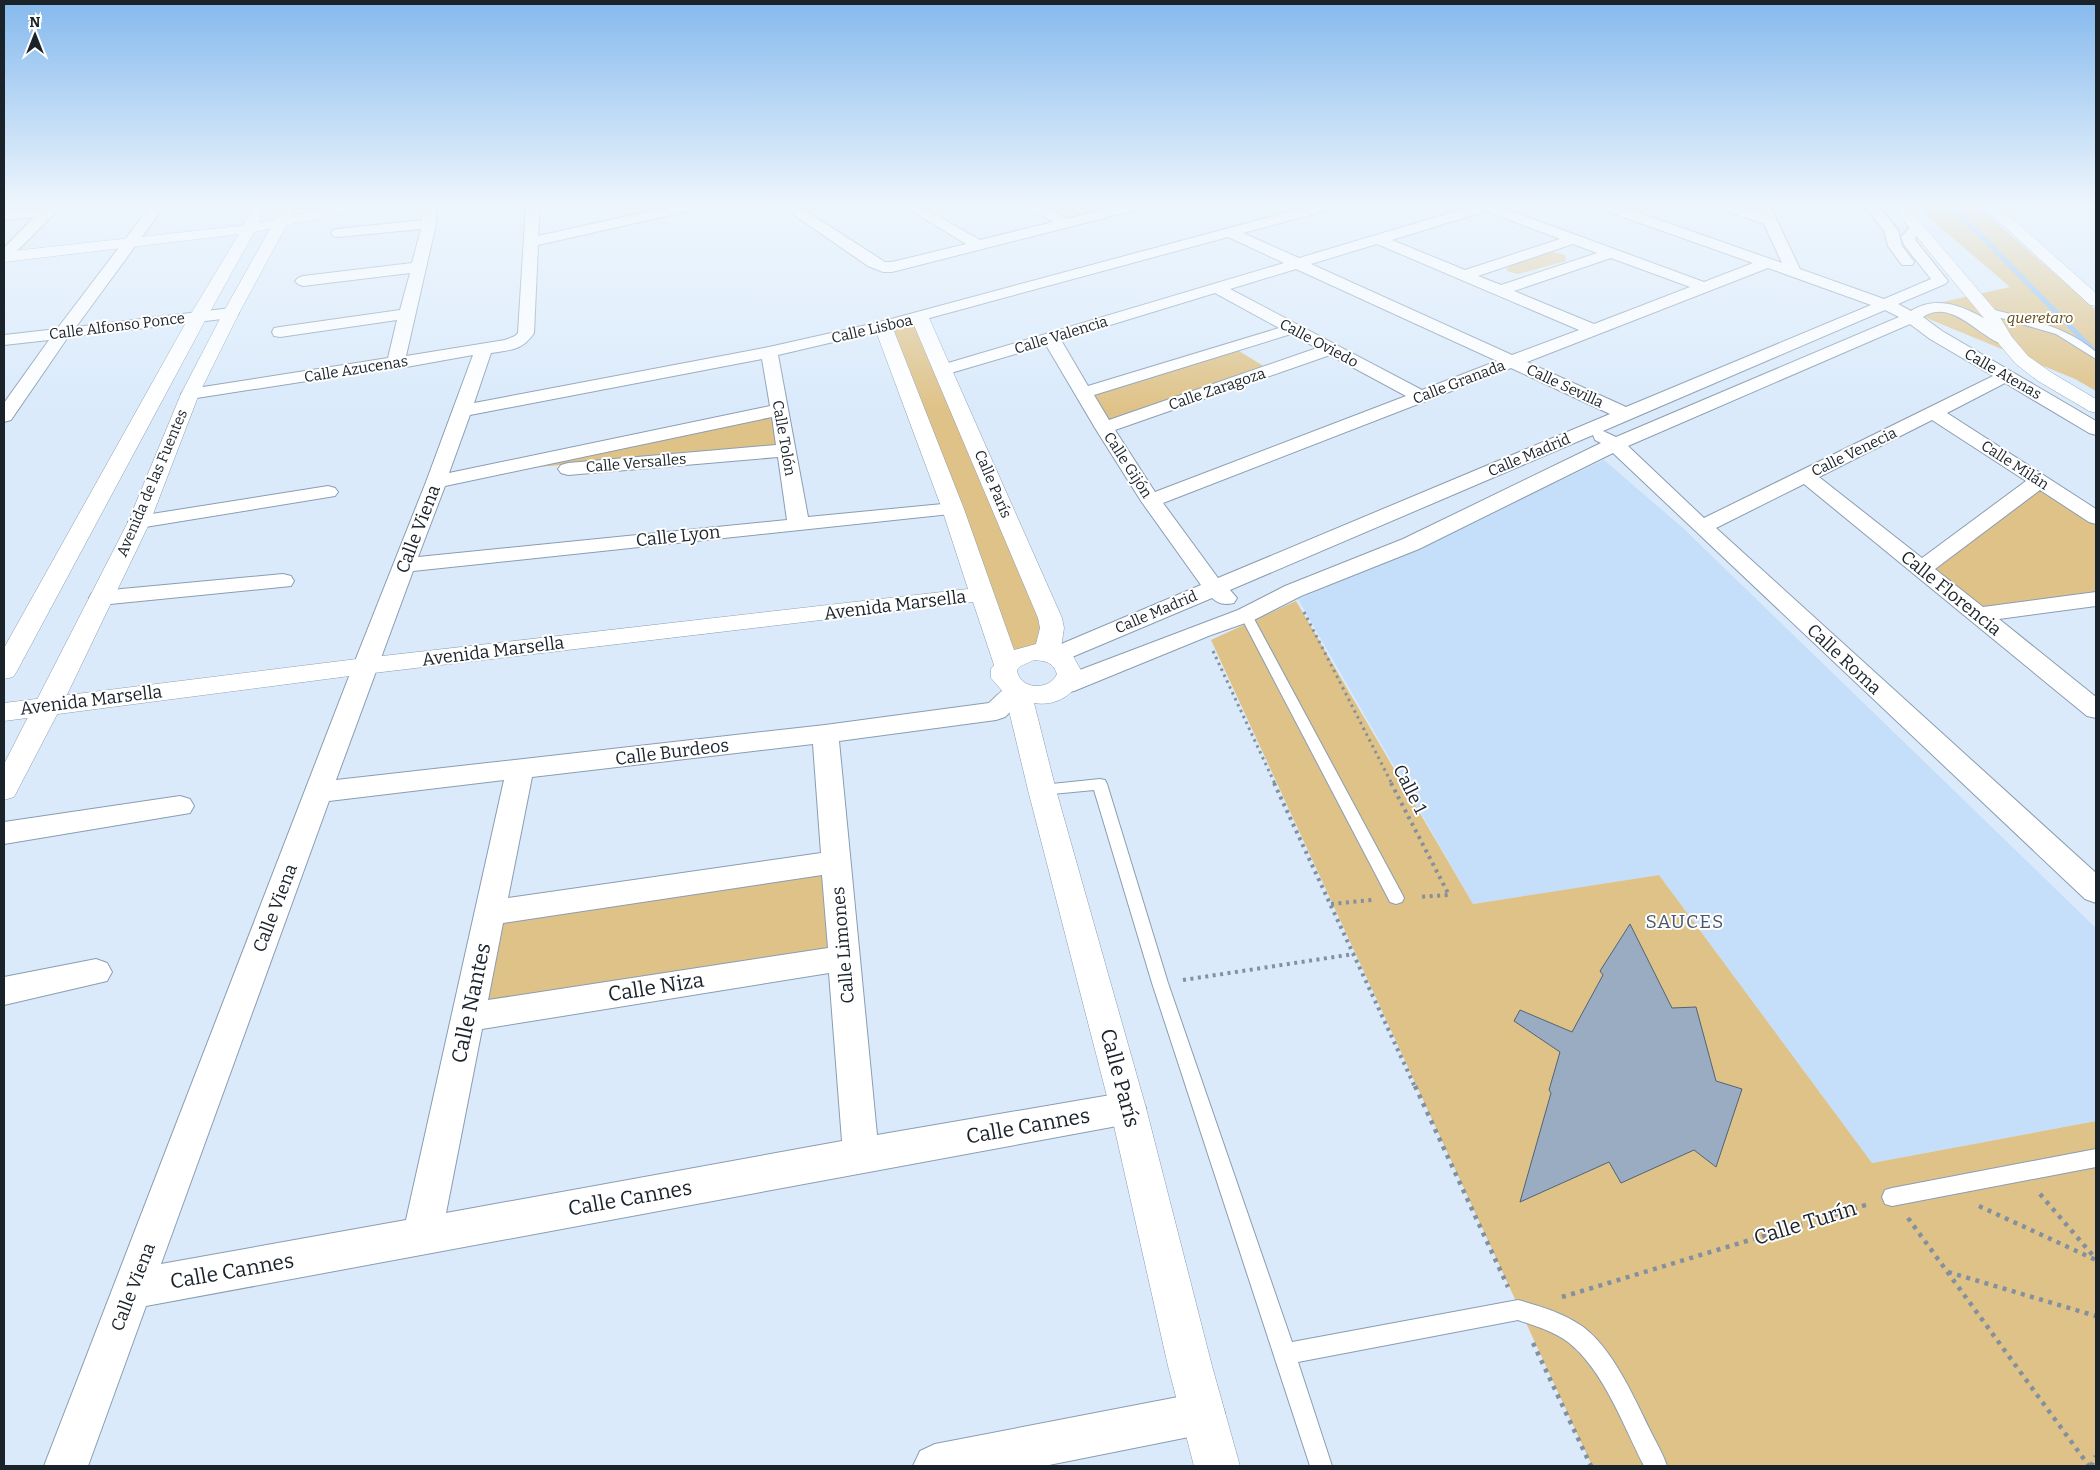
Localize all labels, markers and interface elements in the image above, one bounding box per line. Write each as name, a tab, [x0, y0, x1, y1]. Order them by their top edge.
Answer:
north arrow	[10, 10, 60, 60]
text: N	[30, 14, 41, 31]
street label: Calle Alfonso Ponce	[48, 309, 186, 343]
park label: queretaro	[2007, 309, 2073, 327]
street label: Calle Lisboa	[830, 311, 914, 347]
street label: Calle Valencia	[1012, 312, 1110, 358]
street label: Calle Oviedo	[1277, 315, 1361, 371]
street label: Calle Atenas	[1961, 345, 2045, 403]
street label: Calle Azucenas	[303, 352, 409, 386]
street label: Calle Granada	[1410, 356, 1508, 408]
street label: Calle Sevilla	[1524, 360, 1606, 412]
street label: Calle Zaragoza	[1166, 364, 1268, 414]
street label: Calle Tolón	[768, 399, 800, 478]
street label: Avenida de las Fuentes	[113, 407, 191, 559]
street label: Calle Venecia	[1808, 424, 1900, 480]
street label: Calle Gijón	[1100, 429, 1156, 502]
street label: Calle Madrid	[1485, 430, 1573, 480]
street label: Calle Milán	[1978, 436, 2053, 494]
street label: Calle París	[971, 447, 1015, 521]
street label: Calle Versalles	[585, 450, 687, 476]
street label: Calle Viena	[391, 481, 445, 576]
street label: Calle Lyon	[635, 521, 722, 551]
street label: Calle Florencia	[1896, 546, 2006, 640]
street label: Avenida Marsella	[823, 585, 968, 625]
street label: Calle Madrid	[1112, 587, 1200, 637]
street label: Calle Roma	[1802, 619, 1886, 699]
street label: Avenida Marsella	[421, 631, 566, 671]
street label: Avenida Marsella	[19, 680, 164, 720]
street label: Calle Burdeos	[614, 734, 730, 770]
street label: Calle 1	[1388, 761, 1432, 818]
street label: Calle Viena	[248, 860, 302, 955]
street label: Calle Limones	[827, 886, 859, 1004]
district label: SAUCES	[1646, 910, 1724, 933]
street label: Calle Nantes	[446, 940, 496, 1066]
street label: Calle Niza	[606, 967, 706, 1007]
street label: Calle París	[1094, 1026, 1146, 1130]
street label: Calle Cannes	[964, 1102, 1092, 1150]
street label: Calle Cannes	[566, 1174, 694, 1222]
street label: Calle Turín	[1751, 1195, 1859, 1251]
street label: Calle Viena	[106, 1239, 160, 1334]
street label: Calle Cannes	[168, 1247, 296, 1295]

